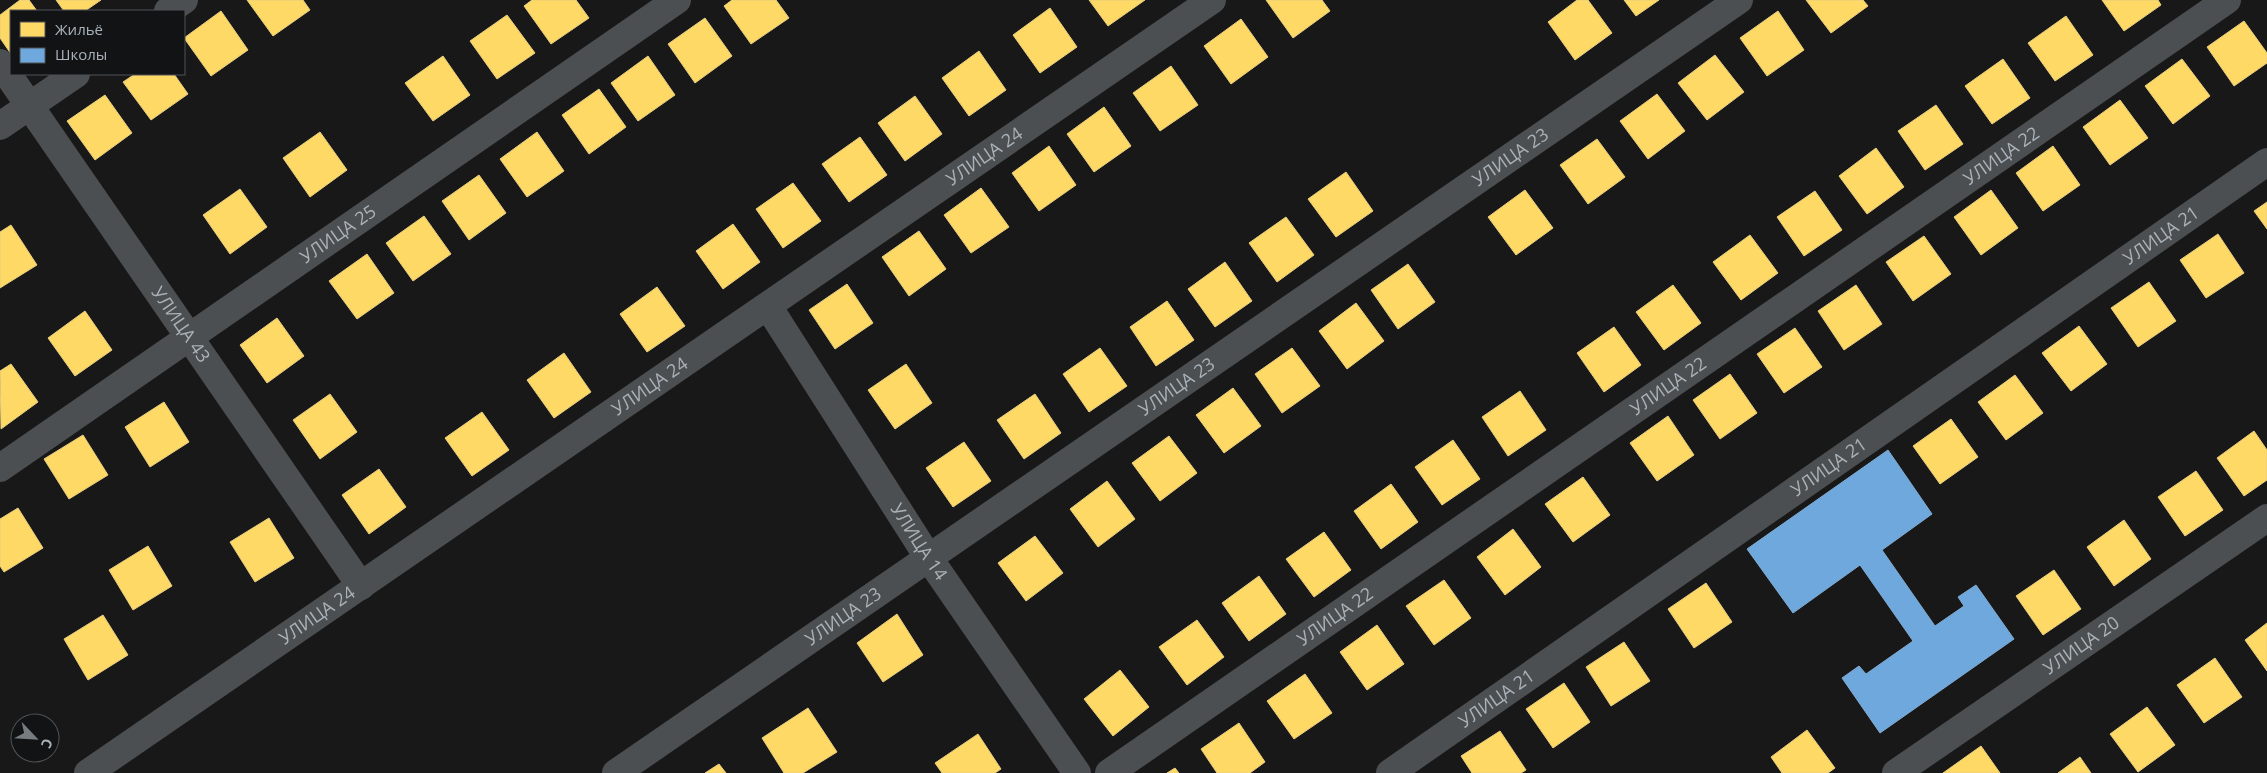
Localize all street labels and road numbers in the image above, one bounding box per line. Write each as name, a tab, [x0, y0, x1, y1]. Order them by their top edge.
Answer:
street label: УЛИЦА 22	[1958, 120, 2044, 190]
street label: УЛИЦА 24	[941, 121, 1027, 190]
street label: УЛИЦА 23	[1467, 122, 1553, 191]
street label: УЛИЦА 25	[295, 199, 380, 268]
street label: УЛИЦА 21	[2118, 200, 2203, 270]
street label: УЛИЦА 43	[147, 281, 216, 367]
street label: УЛИЦА 24	[607, 351, 692, 420]
street label: УЛИЦА 23	[1134, 351, 1219, 421]
street label: УЛИЦА 22	[1625, 351, 1711, 420]
street label: УЛИЦА 21	[1786, 432, 1871, 501]
street label: УЛИЦА 14	[886, 498, 953, 585]
street label: УЛИЦА 24	[274, 580, 359, 649]
street label: УЛИЦА 23	[800, 581, 886, 650]
street label: УЛИЦА 22	[1292, 581, 1377, 651]
street label: УЛИЦА 20	[2038, 610, 2124, 679]
street label: УЛИЦА 21	[1453, 663, 1539, 733]

